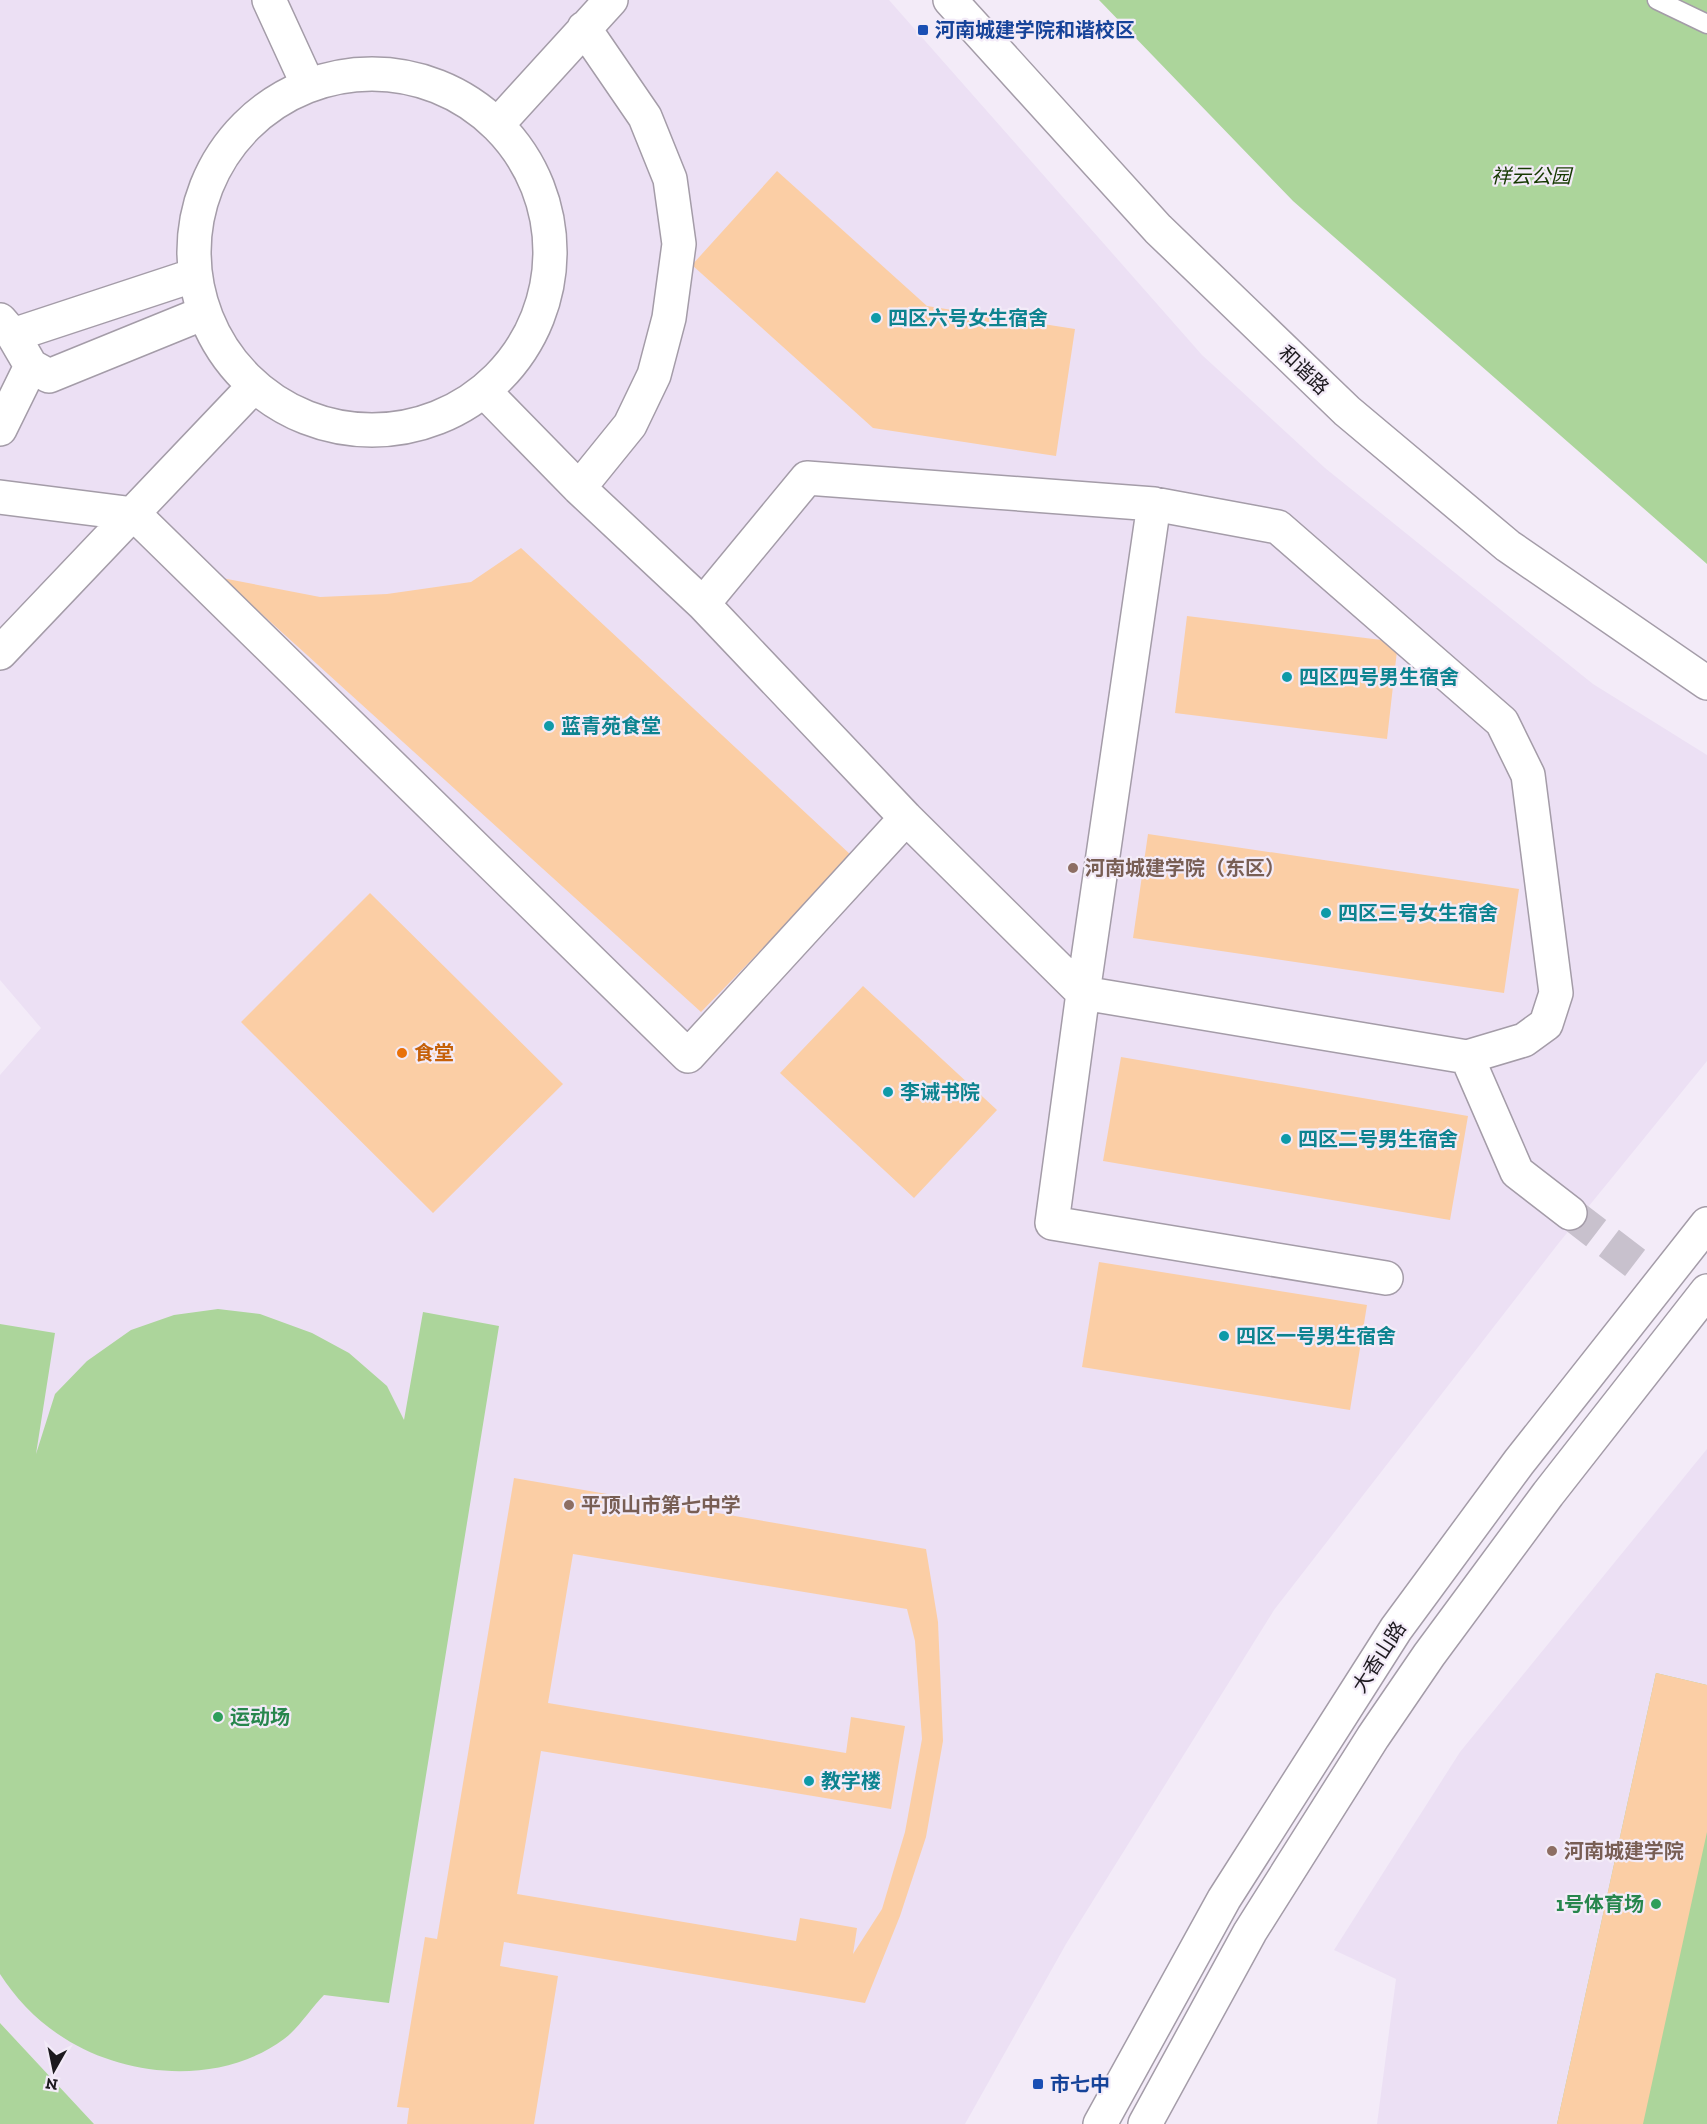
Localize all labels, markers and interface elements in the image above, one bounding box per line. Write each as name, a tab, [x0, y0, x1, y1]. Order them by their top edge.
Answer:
place label: 河南城建学院和谐校区	[935, 18, 1135, 42]
marker: 河南城建学院和谐校区	[916, 23, 930, 37]
park label: 祥云公园	[1491, 164, 1574, 188]
place label: 四区六号女生宿舍	[888, 306, 1048, 330]
marker: 四区六号女生宿舍	[869, 311, 883, 325]
street label: 和谐路	[1274, 341, 1334, 399]
place label: 四区四号男生宿舍	[1299, 665, 1459, 689]
marker: 四区四号男生宿舍	[1280, 670, 1294, 684]
place label: 蓝青苑食堂	[561, 714, 661, 738]
marker: 蓝青苑食堂	[542, 719, 556, 733]
place label: 河南城建学院（东区）	[1085, 856, 1285, 880]
marker: 河南城建学院（东区）	[1066, 861, 1080, 875]
place label: 四区三号女生宿舍	[1338, 901, 1498, 925]
marker: 四区三号女生宿舍	[1319, 906, 1333, 920]
place label: 食堂	[414, 1041, 454, 1065]
marker: 食堂	[395, 1046, 409, 1060]
place label: 李诫书院	[900, 1080, 980, 1104]
marker: 李诫书院	[881, 1085, 895, 1099]
place label: 四区二号男生宿舍	[1298, 1127, 1458, 1151]
marker: 四区二号男生宿舍	[1279, 1132, 1293, 1146]
place label: 四区一号男生宿舍	[1236, 1324, 1396, 1348]
marker: 四区一号男生宿舍	[1217, 1329, 1231, 1343]
place label: 平顶山市第七中学	[581, 1493, 741, 1517]
marker: 平顶山市第七中学	[562, 1498, 576, 1512]
street label: 大香山路	[1347, 1617, 1411, 1697]
place label: 运动场	[230, 1705, 290, 1729]
marker: 运动场	[211, 1710, 225, 1724]
place label: 教学楼	[821, 1769, 881, 1793]
marker: 教学楼	[802, 1774, 816, 1788]
place label: 河南城建学院	[1564, 1839, 1684, 1863]
marker: 河南城建学院	[1545, 1844, 1559, 1858]
place label: 1号体育场	[1556, 1892, 1644, 1916]
marker: 1号体育场	[1649, 1897, 1663, 1911]
north arrow	[24, 2040, 84, 2100]
place label: 市七中	[1050, 2072, 1110, 2096]
text: N	[44, 2074, 59, 2095]
marker: 市七中	[1031, 2077, 1045, 2091]

